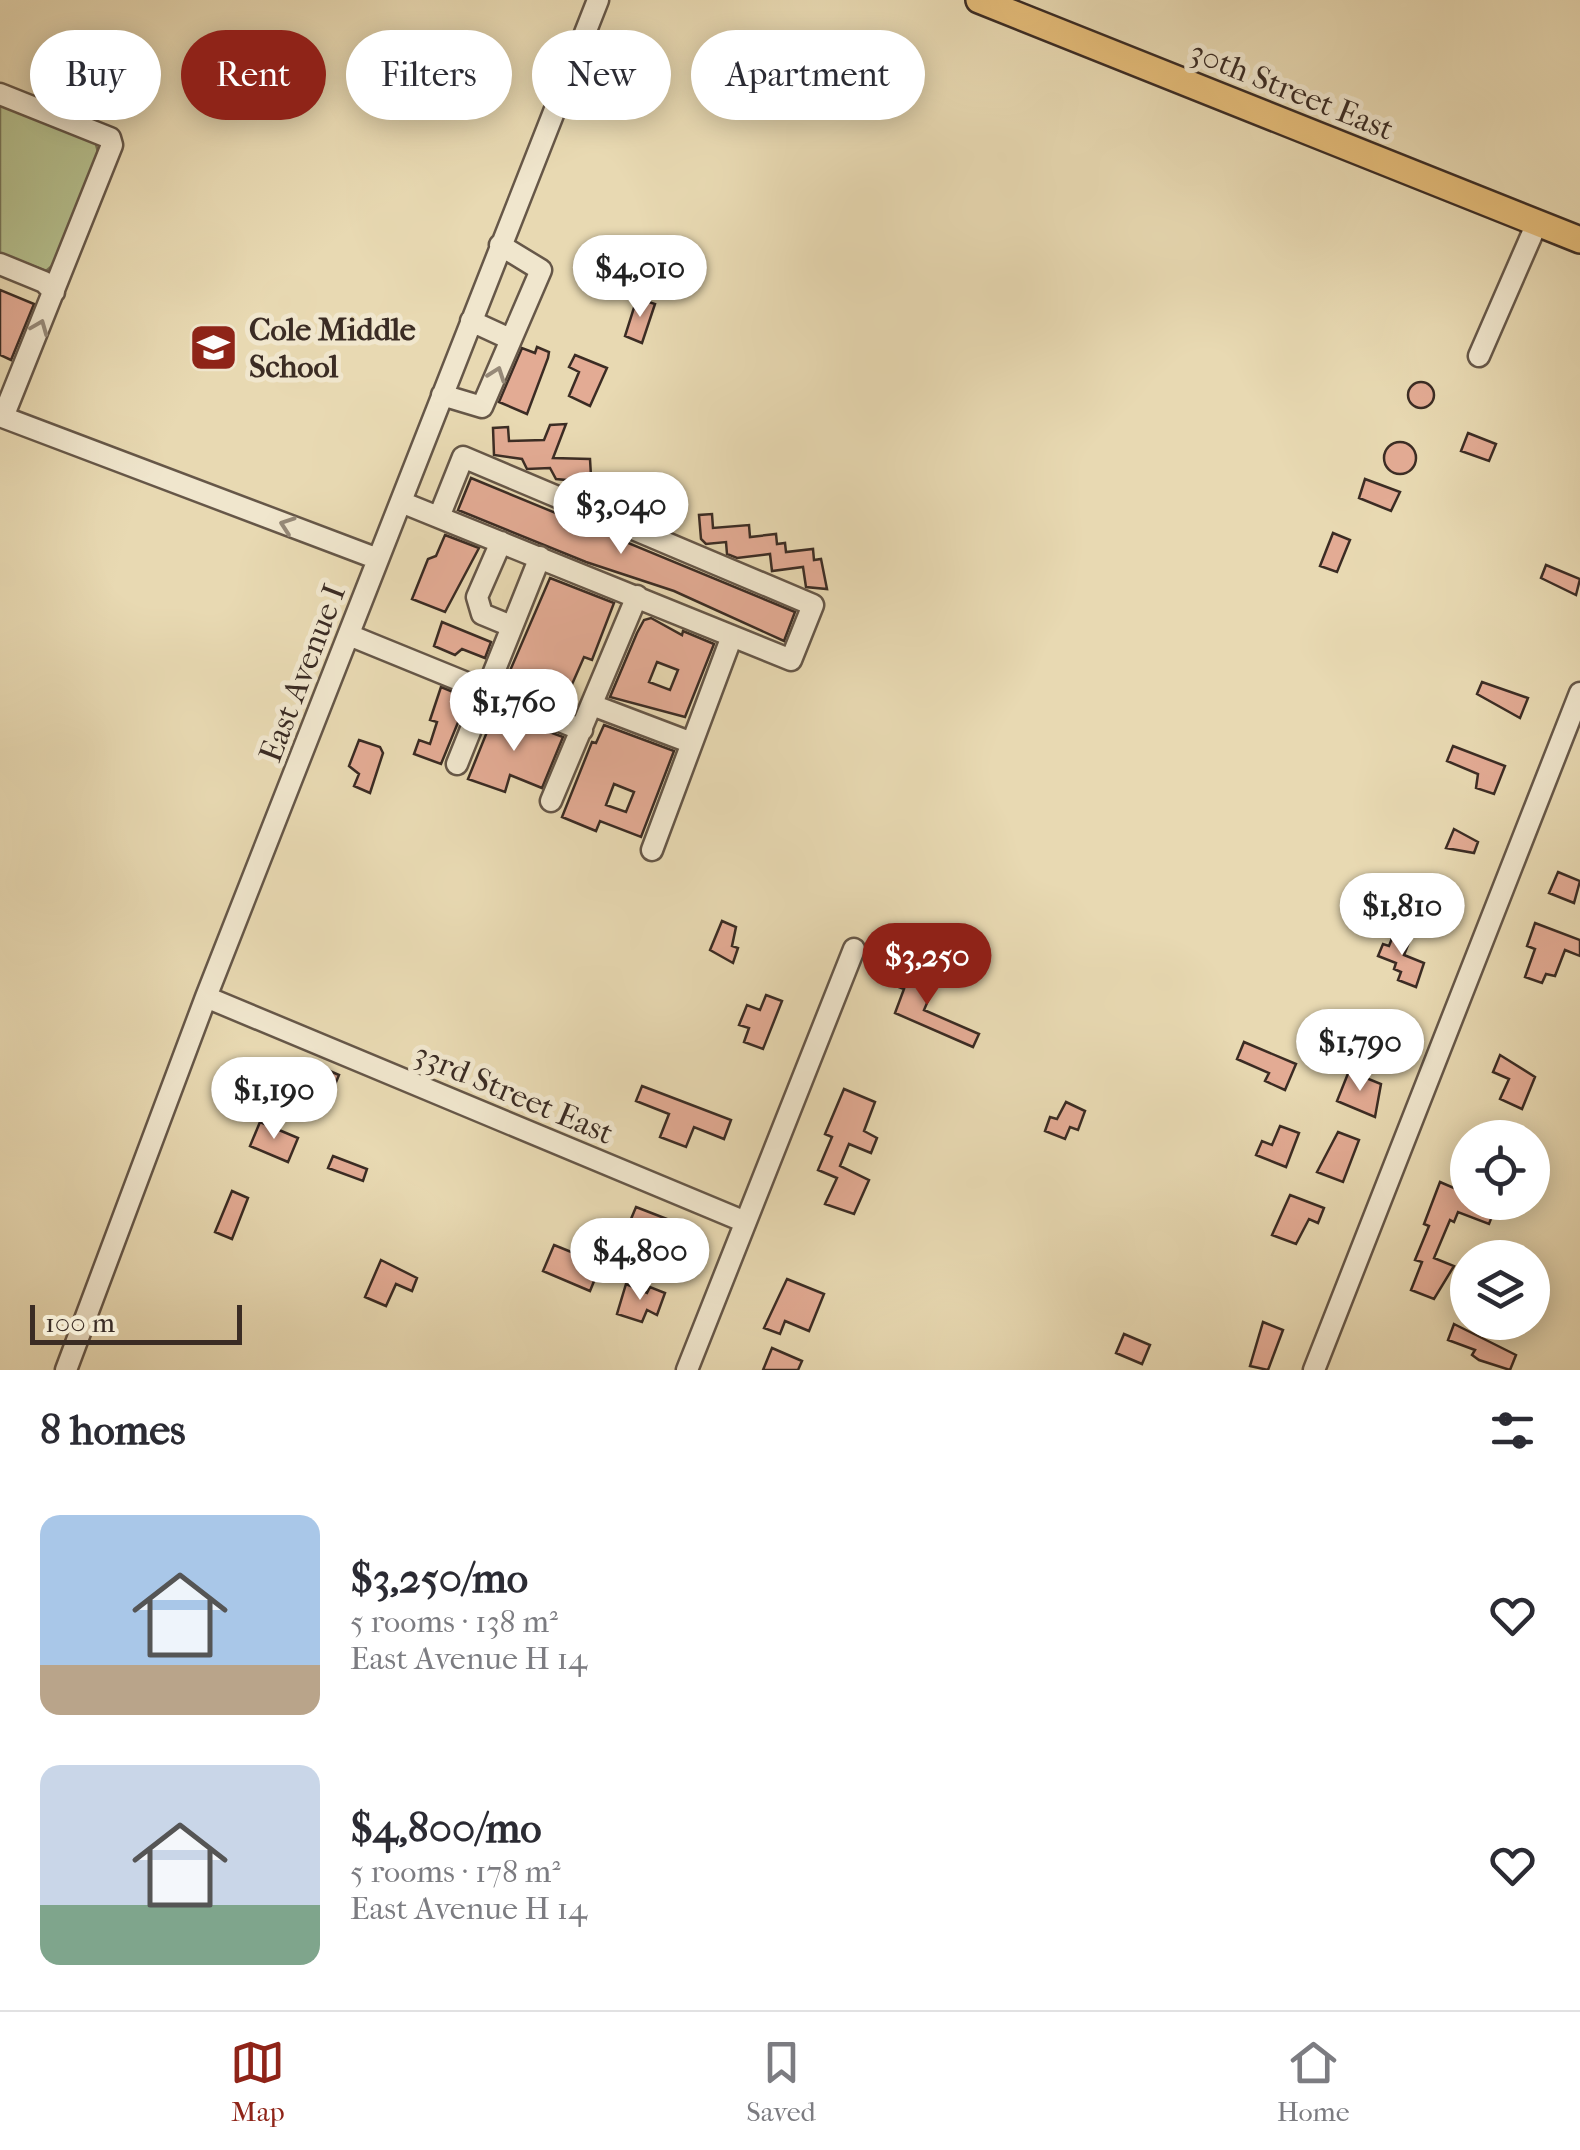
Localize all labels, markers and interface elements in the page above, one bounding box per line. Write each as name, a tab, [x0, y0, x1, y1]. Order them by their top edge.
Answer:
chip: Buy	[30, 30, 161, 120]
chip: Rent	[181, 30, 326, 120]
chip: Filters	[346, 30, 512, 120]
chip: New	[532, 30, 671, 120]
chip: Apartment	[691, 30, 925, 120]
street label: 30th Street East	[1185, 33, 1399, 148]
pin: $4,010	[559, 235, 721, 320]
text: $4,010	[595, 249, 685, 286]
place label: Cole Middle School	[249, 311, 416, 385]
one-way arrow	[28, 319, 48, 336]
school or university icon: Cole Middle School	[188, 321, 240, 373]
one-way arrow	[485, 366, 506, 383]
pin: $3,040	[540, 472, 702, 557]
text: $3,040	[575, 486, 667, 523]
one-way arrow	[280, 516, 297, 537]
street label: East Avenue I	[252, 579, 353, 767]
pin: $1,760	[433, 669, 595, 754]
text: $1,760	[472, 683, 556, 720]
pin: $1,810	[1321, 873, 1483, 958]
text: $1,810	[1362, 887, 1442, 924]
pin: $3,250	[846, 923, 1008, 1008]
text: $3,250	[884, 937, 970, 974]
pin: $1,790	[1279, 1009, 1441, 1094]
text: $1,790	[1318, 1023, 1402, 1060]
street label: 33rd Street East	[409, 1035, 619, 1152]
pin: $1,190	[193, 1057, 355, 1142]
text: $1,190	[233, 1071, 315, 1108]
map controls	[1450, 1120, 1550, 1340]
button: locate	[1450, 1120, 1550, 1220]
pin: $4,800	[559, 1218, 721, 1303]
text: $4,800	[592, 1232, 688, 1269]
button: layers	[1450, 1240, 1550, 1340]
scale bar	[30, 1300, 242, 1344]
text: 100 m	[45, 1306, 115, 1339]
icon: filters	[1485, 1403, 1540, 1458]
text: 8 homes	[40, 1406, 186, 1455]
text: $3,250/mo	[350, 1554, 528, 1603]
icon: home	[120, 1555, 240, 1675]
icon: heart	[1485, 1588, 1540, 1643]
text: 5 rooms · 138 m²	[350, 1603, 558, 1640]
text: East Avenue H 14	[350, 1640, 587, 1677]
text: $4,800/mo	[350, 1804, 541, 1853]
icon: home	[120, 1805, 240, 1925]
icon: heart	[1485, 1838, 1540, 1893]
text: 5 rooms · 178 m²	[350, 1853, 560, 1890]
text: East Avenue H 14	[350, 1890, 587, 1927]
tab: Map	[230, 2035, 285, 2128]
tab: Saved	[746, 2035, 816, 2128]
tab: Home	[1277, 2035, 1350, 2128]

